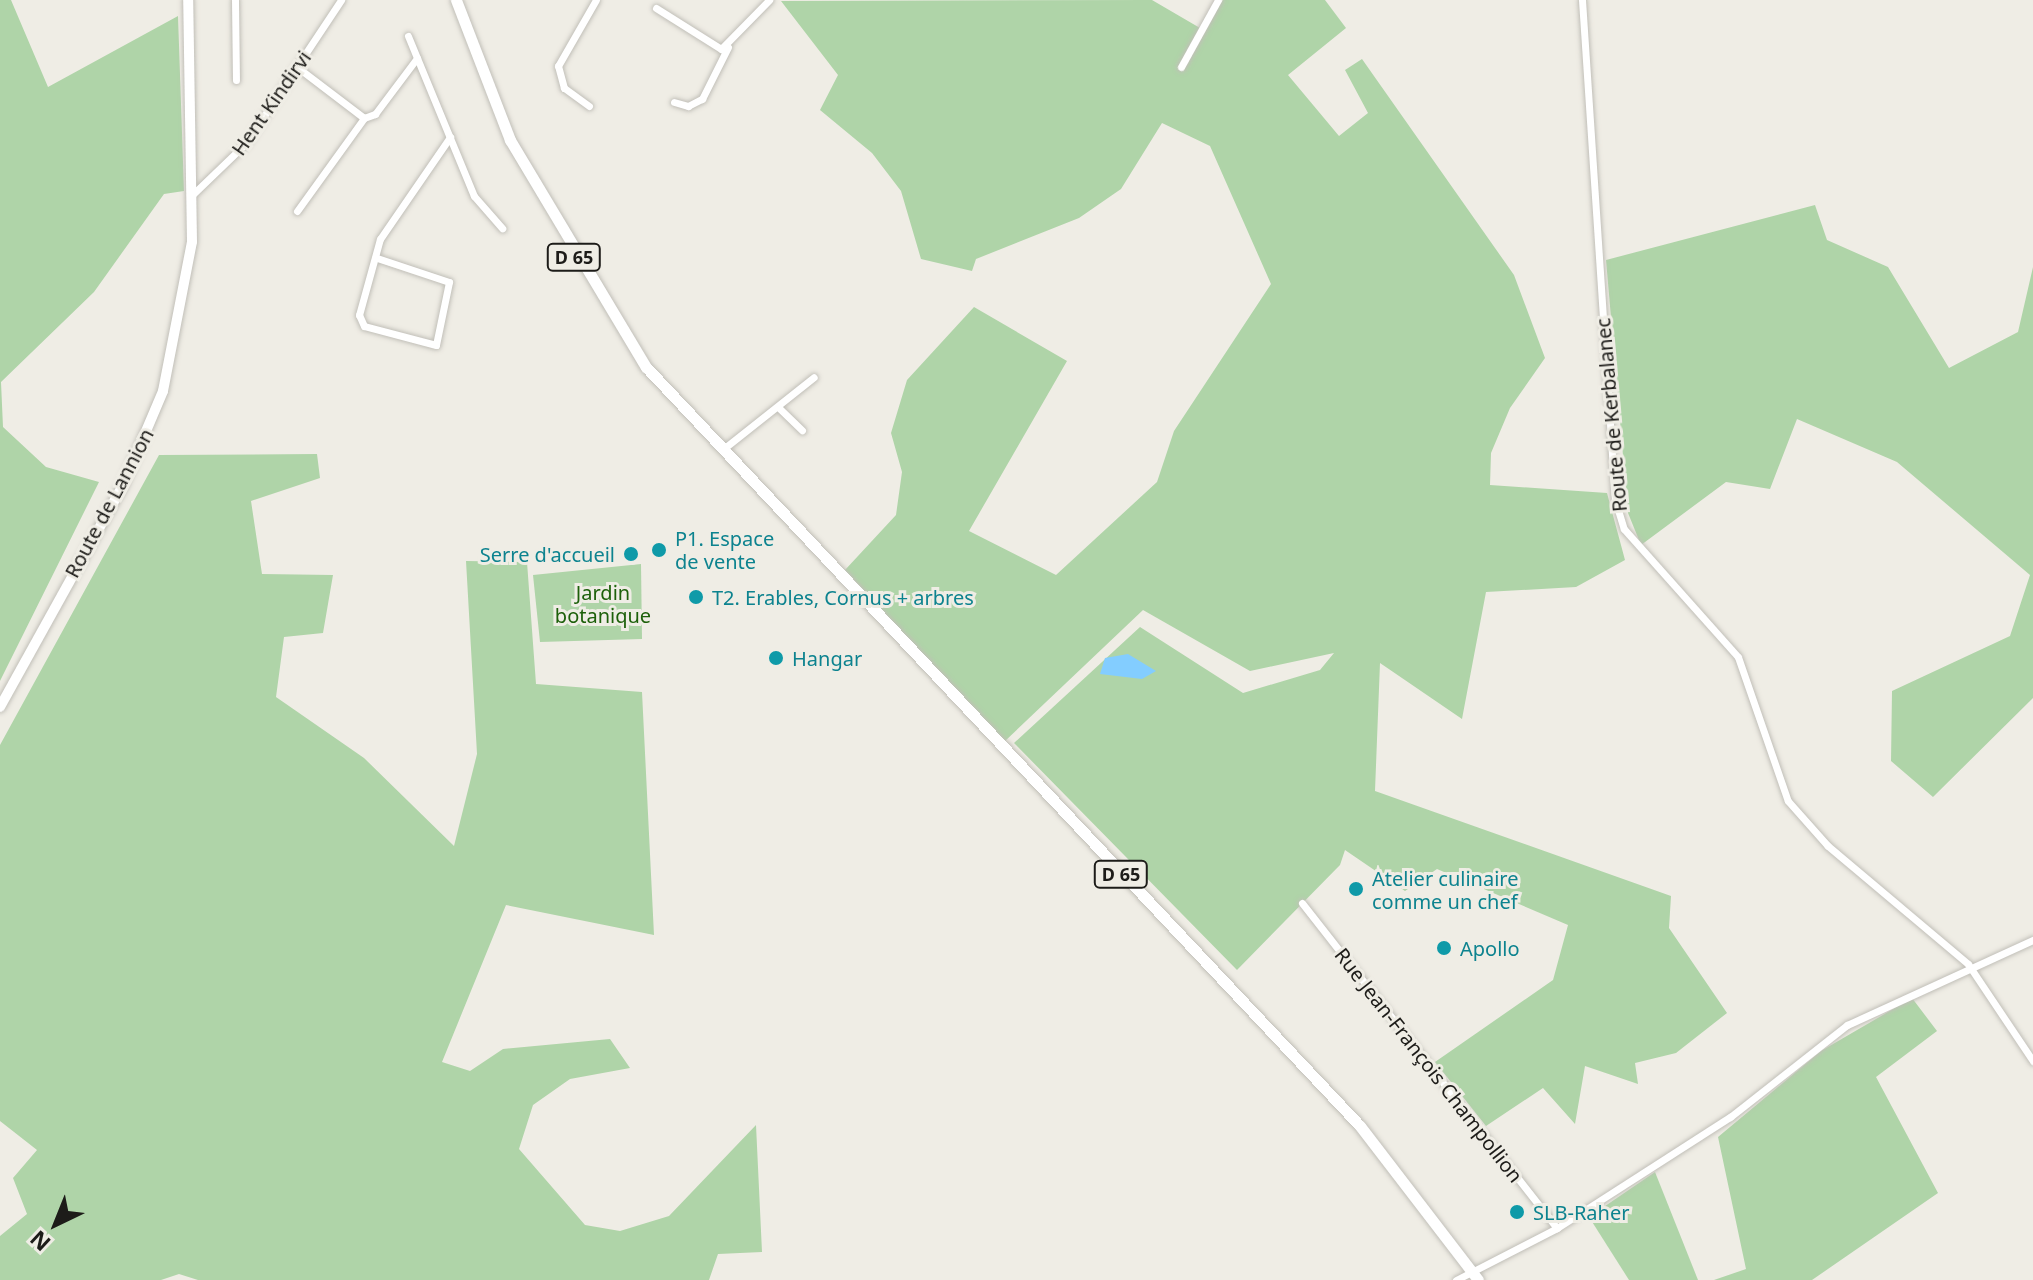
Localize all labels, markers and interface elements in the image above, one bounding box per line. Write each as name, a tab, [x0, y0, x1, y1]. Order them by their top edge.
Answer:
street label: Hent Kindirvi	[226, 46, 316, 160]
road number: D 65	[546, 243, 602, 271]
street label: Route de Kerbalanec	[1591, 317, 1631, 513]
street label: Route de Lannion	[60, 424, 158, 582]
place label: P1. Espace de vente	[675, 526, 774, 573]
marker: P1. Espace de vente	[650, 541, 668, 559]
place label: Serre d'accueil	[480, 542, 615, 566]
marker: Serre d'accueil	[622, 545, 640, 563]
park label: Jardin botanique	[555, 581, 651, 628]
place label: T2. Erables, Cornus + arbres	[712, 585, 974, 609]
marker: T2. Erables, Cornus + arbres	[687, 588, 705, 606]
place label: Hangar	[792, 646, 862, 670]
marker: Hangar	[767, 649, 785, 667]
road number: D 65	[1093, 860, 1149, 888]
place label: Atelier culinaire comme un chef	[1372, 866, 1518, 913]
marker: Atelier culinaire comme un chef	[1347, 880, 1365, 898]
place label: Apollo	[1460, 936, 1520, 960]
marker: Apollo	[1435, 939, 1453, 957]
street label: Rue Jean-François Champollion	[1330, 943, 1528, 1187]
north arrow	[16, 1184, 96, 1264]
place label: SLB-Raher	[1533, 1200, 1629, 1224]
marker: SLB-Raher	[1508, 1203, 1526, 1221]
text: N	[23, 1224, 56, 1259]

